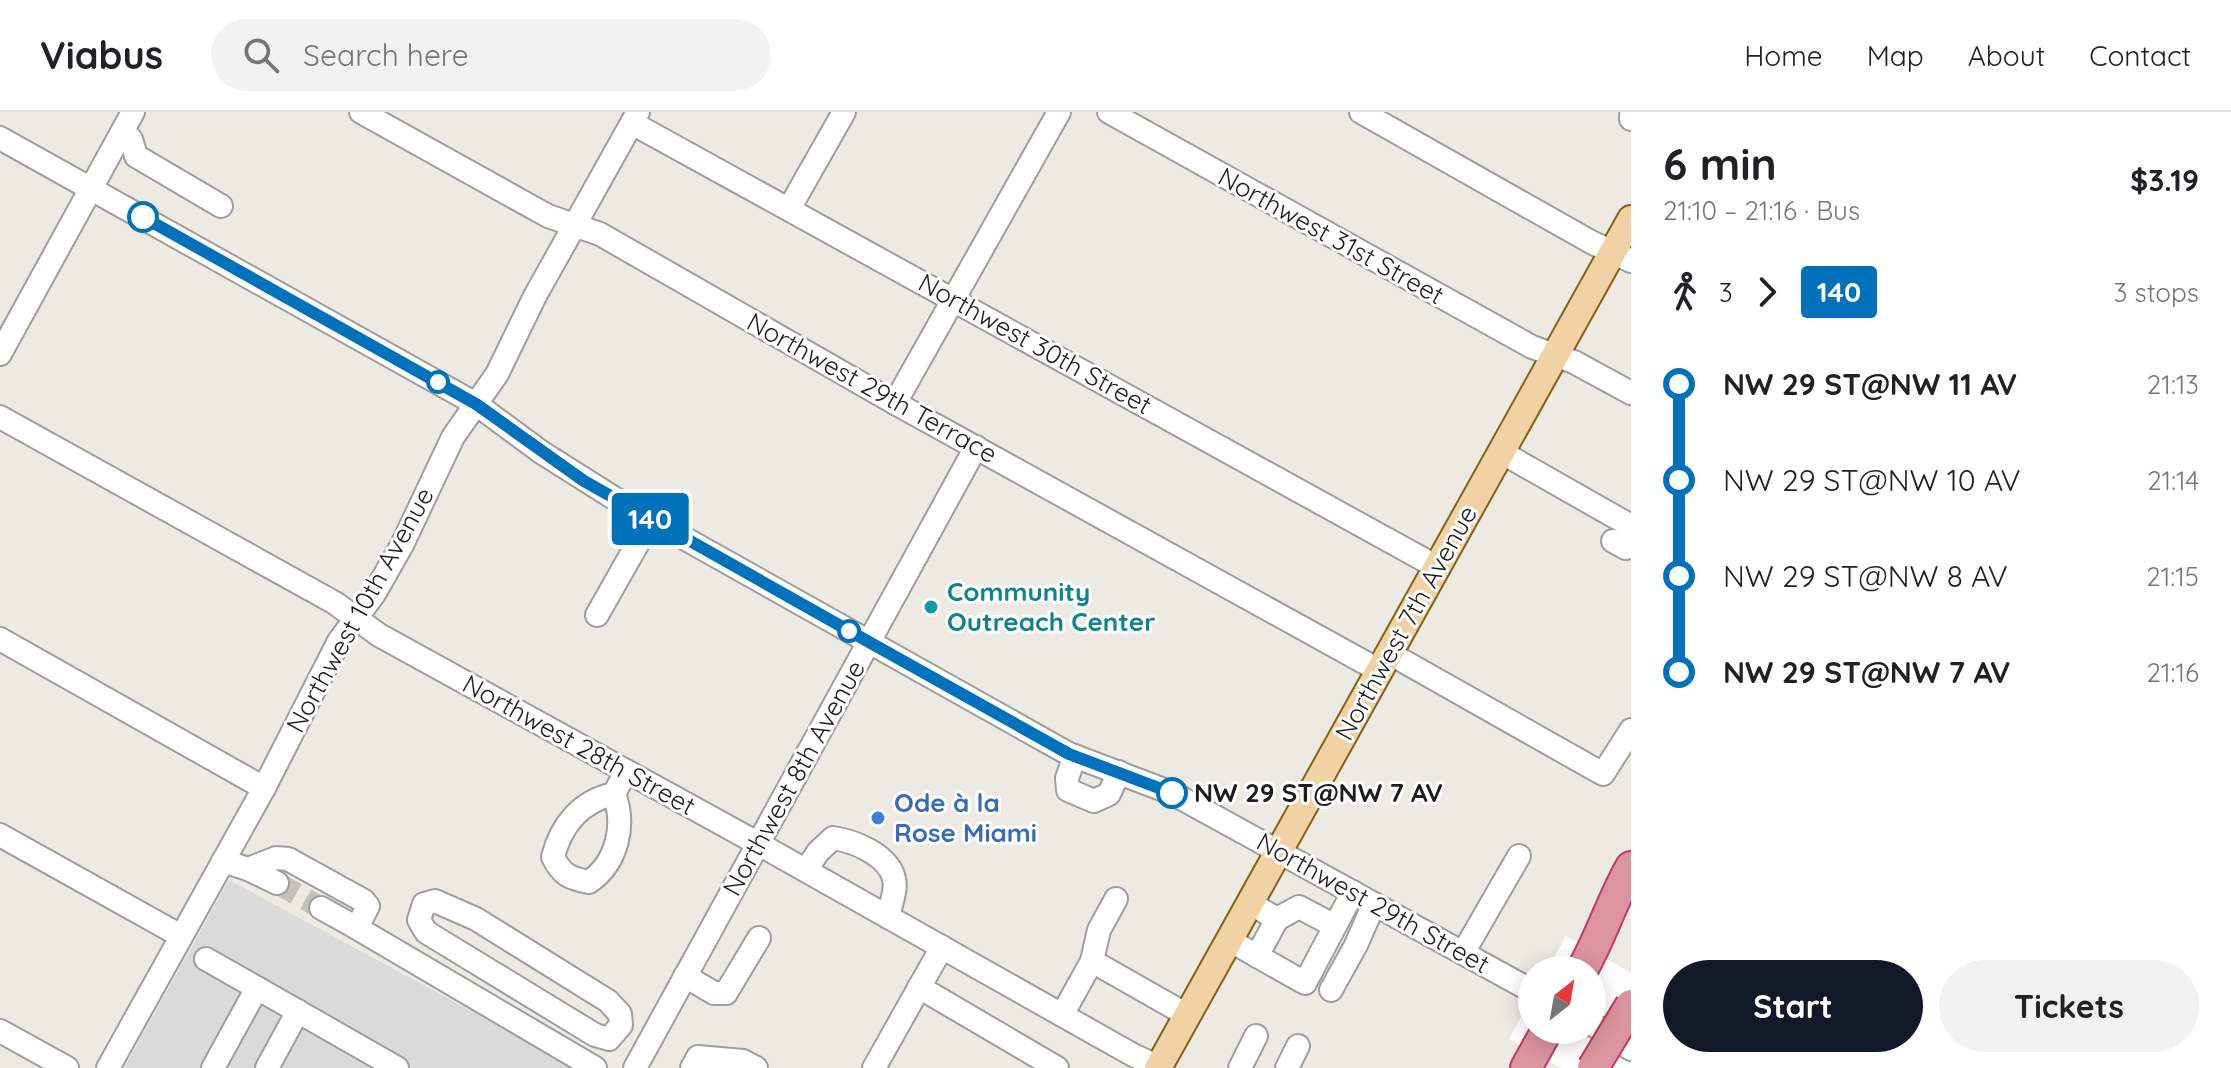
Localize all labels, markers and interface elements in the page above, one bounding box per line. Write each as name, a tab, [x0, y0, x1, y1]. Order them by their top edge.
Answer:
search box	[211, 19, 771, 91]
text: Viabus	[40, 31, 163, 79]
icon: search	[239, 33, 283, 77]
text: Search here	[303, 36, 469, 74]
text: Home	[1744, 38, 1823, 73]
text: Map	[1867, 38, 1924, 73]
text: About	[1968, 38, 2045, 73]
text: Contact	[2089, 38, 2191, 73]
text: 6 min	[1663, 136, 1777, 191]
street label: Northwest 31st Street	[1213, 160, 1450, 311]
text: $3.19	[2130, 161, 2199, 199]
text: 21:10 – 21:16 · Bus	[1663, 194, 1860, 227]
unlabelled marker	[128, 202, 158, 232]
street label: Northwest 30th Street	[913, 266, 1158, 421]
icon: walk	[1663, 270, 1707, 314]
icon: forward	[1745, 270, 1789, 314]
text: 140	[1817, 274, 1861, 309]
text: 3	[1719, 276, 1733, 309]
text: 3 stops	[2114, 276, 2199, 309]
street label: Northwest 29th Terrace	[741, 305, 1003, 470]
text: NW 29 ST@NW 11 AV	[1723, 365, 2017, 403]
text: 21:13	[2147, 368, 2199, 401]
unlabelled marker	[427, 371, 449, 393]
text: NW 29 ST@NW 10 AV	[1723, 461, 2020, 499]
text: 21:14	[2147, 464, 2199, 497]
street label: Northwest 10th Avenue	[278, 481, 441, 738]
line badge: 140	[604, 493, 696, 545]
street label: Northwest 7th Avenue	[1327, 500, 1484, 746]
text: 140	[628, 501, 672, 536]
text: NW 29 ST@NW 8 AV	[1723, 557, 2008, 595]
text: 21:15	[2146, 560, 2199, 593]
place label: Community Outreach Center	[947, 575, 1155, 638]
marker: Community Outreach Center	[922, 598, 940, 616]
unlabelled marker	[838, 620, 860, 642]
text: NW 29 ST@NW 7 AV	[1723, 653, 2010, 691]
street label: Northwest 8th Avenue	[715, 654, 872, 901]
text: 21:16	[2147, 656, 2199, 689]
street label: Northwest 28th Street	[457, 667, 701, 822]
place label: NW 29 ST@NW 7 AV	[1194, 776, 1443, 809]
marker: NW 29 ST@NW 7 AV	[1157, 778, 1187, 808]
place label: Ode à la Rose Miami	[894, 786, 1037, 849]
marker: Ode à la Rose Miami	[869, 809, 887, 827]
street label: Northwest 29th Street	[1251, 825, 1495, 980]
north arrow	[1518, 956, 1606, 1044]
map controls	[1518, 956, 1606, 1044]
button: Start	[1663, 960, 1923, 1052]
button: Tickets	[1939, 960, 2199, 1052]

